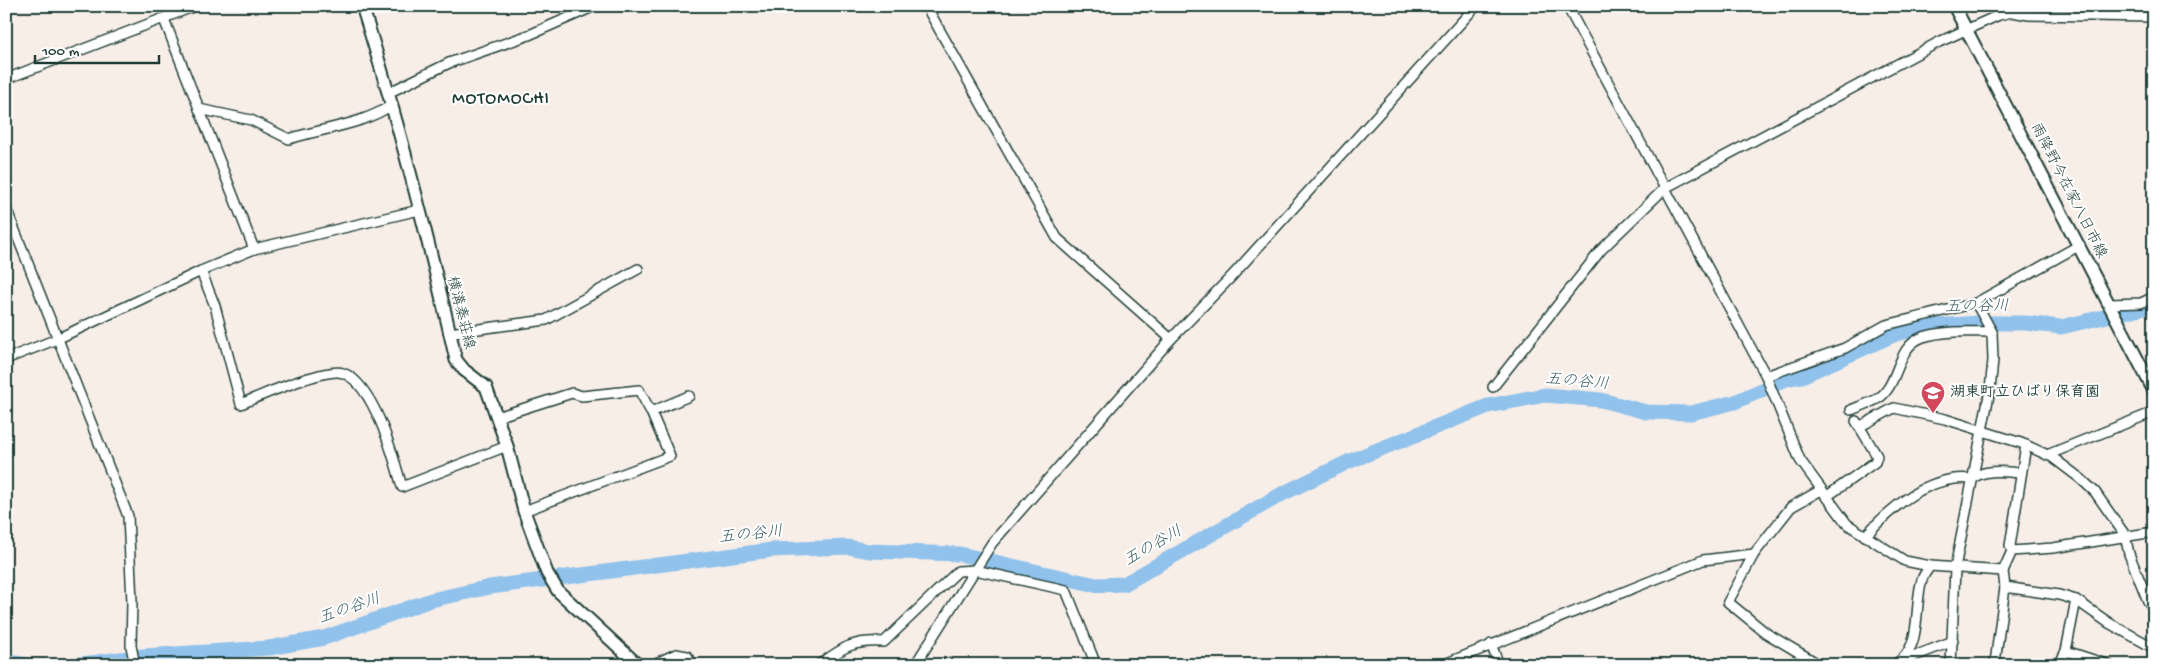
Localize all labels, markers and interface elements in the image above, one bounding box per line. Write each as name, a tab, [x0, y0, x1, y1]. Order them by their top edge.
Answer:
scale bar	[35, 32, 159, 64]
text: 100 m	[41, 43, 80, 61]
district label: MOTOMOCHI	[452, 89, 550, 110]
street label: 雨降野今在家八日市線	[2026, 120, 2111, 262]
street label: 横溝秦荘線	[442, 274, 479, 352]
water label: 五の谷川	[1945, 297, 2009, 318]
water label: 五の谷川	[1544, 370, 1610, 395]
school or university icon: 湖東町立ひばり保育園	[1920, 380, 1946, 414]
place label: 湖東町立ひばり保育園	[1950, 383, 2100, 402]
water label: 五の谷川	[718, 522, 784, 549]
water label: 五の谷川	[1121, 522, 1186, 571]
water label: 五の谷川	[316, 590, 383, 629]

